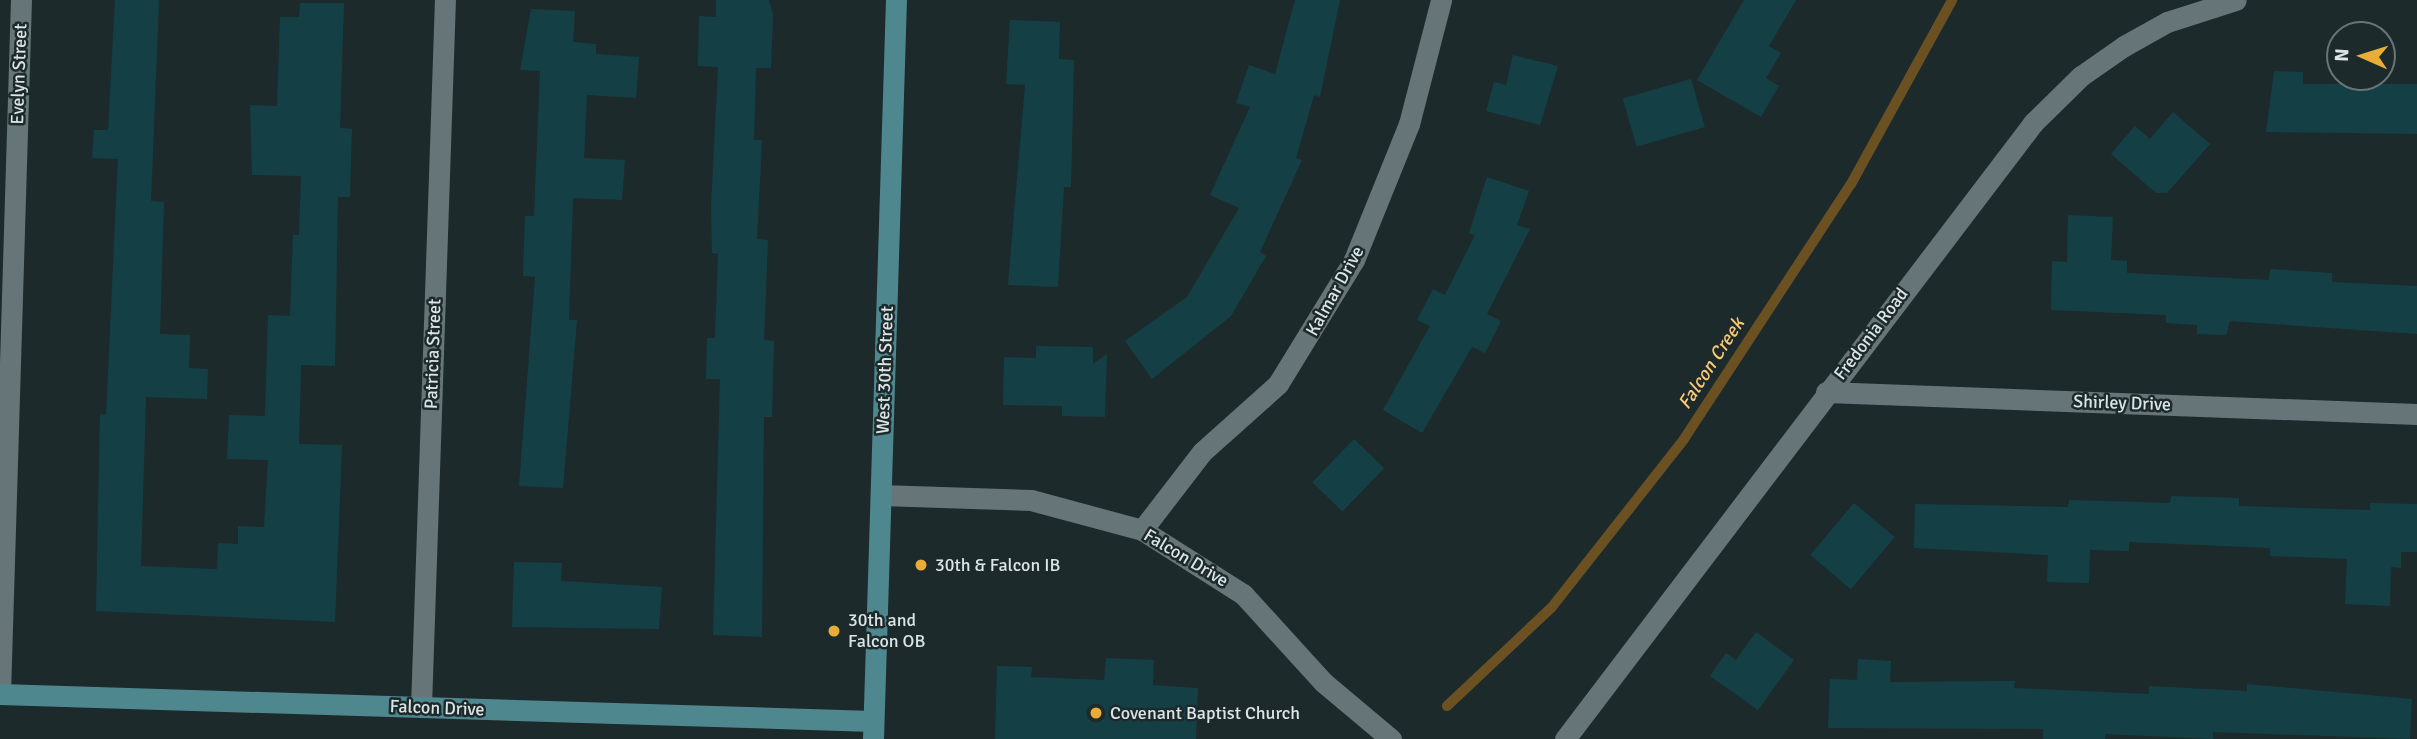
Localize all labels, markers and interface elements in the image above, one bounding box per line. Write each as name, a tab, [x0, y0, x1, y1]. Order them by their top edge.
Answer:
north arrow	[2326, 21, 2396, 91]
street label: Evelyn Street	[6, 23, 32, 125]
text: N	[2330, 48, 2354, 62]
street label: Kalmar Drive	[1301, 242, 1369, 340]
street label: Fredonia Road	[1829, 284, 1913, 384]
street label: Patricia Street	[420, 298, 446, 410]
street label: West 30th Street	[872, 306, 898, 434]
water label: Falcon Creek	[1674, 314, 1750, 414]
street label: Shirley Drive	[2073, 390, 2171, 416]
street label: Falcon Drive	[1140, 524, 1232, 592]
place label: 30th & Falcon IB	[935, 554, 1060, 576]
marker: 30th & Falcon IB	[913, 557, 929, 573]
place label: 30th and Falcon OB	[848, 610, 925, 652]
marker: 30th and Falcon OB	[826, 623, 842, 639]
street label: Falcon Drive	[389, 696, 485, 720]
place label: Covenant Baptist Church	[1110, 702, 1300, 724]
marker: Covenant Baptist Church	[1088, 705, 1104, 721]

